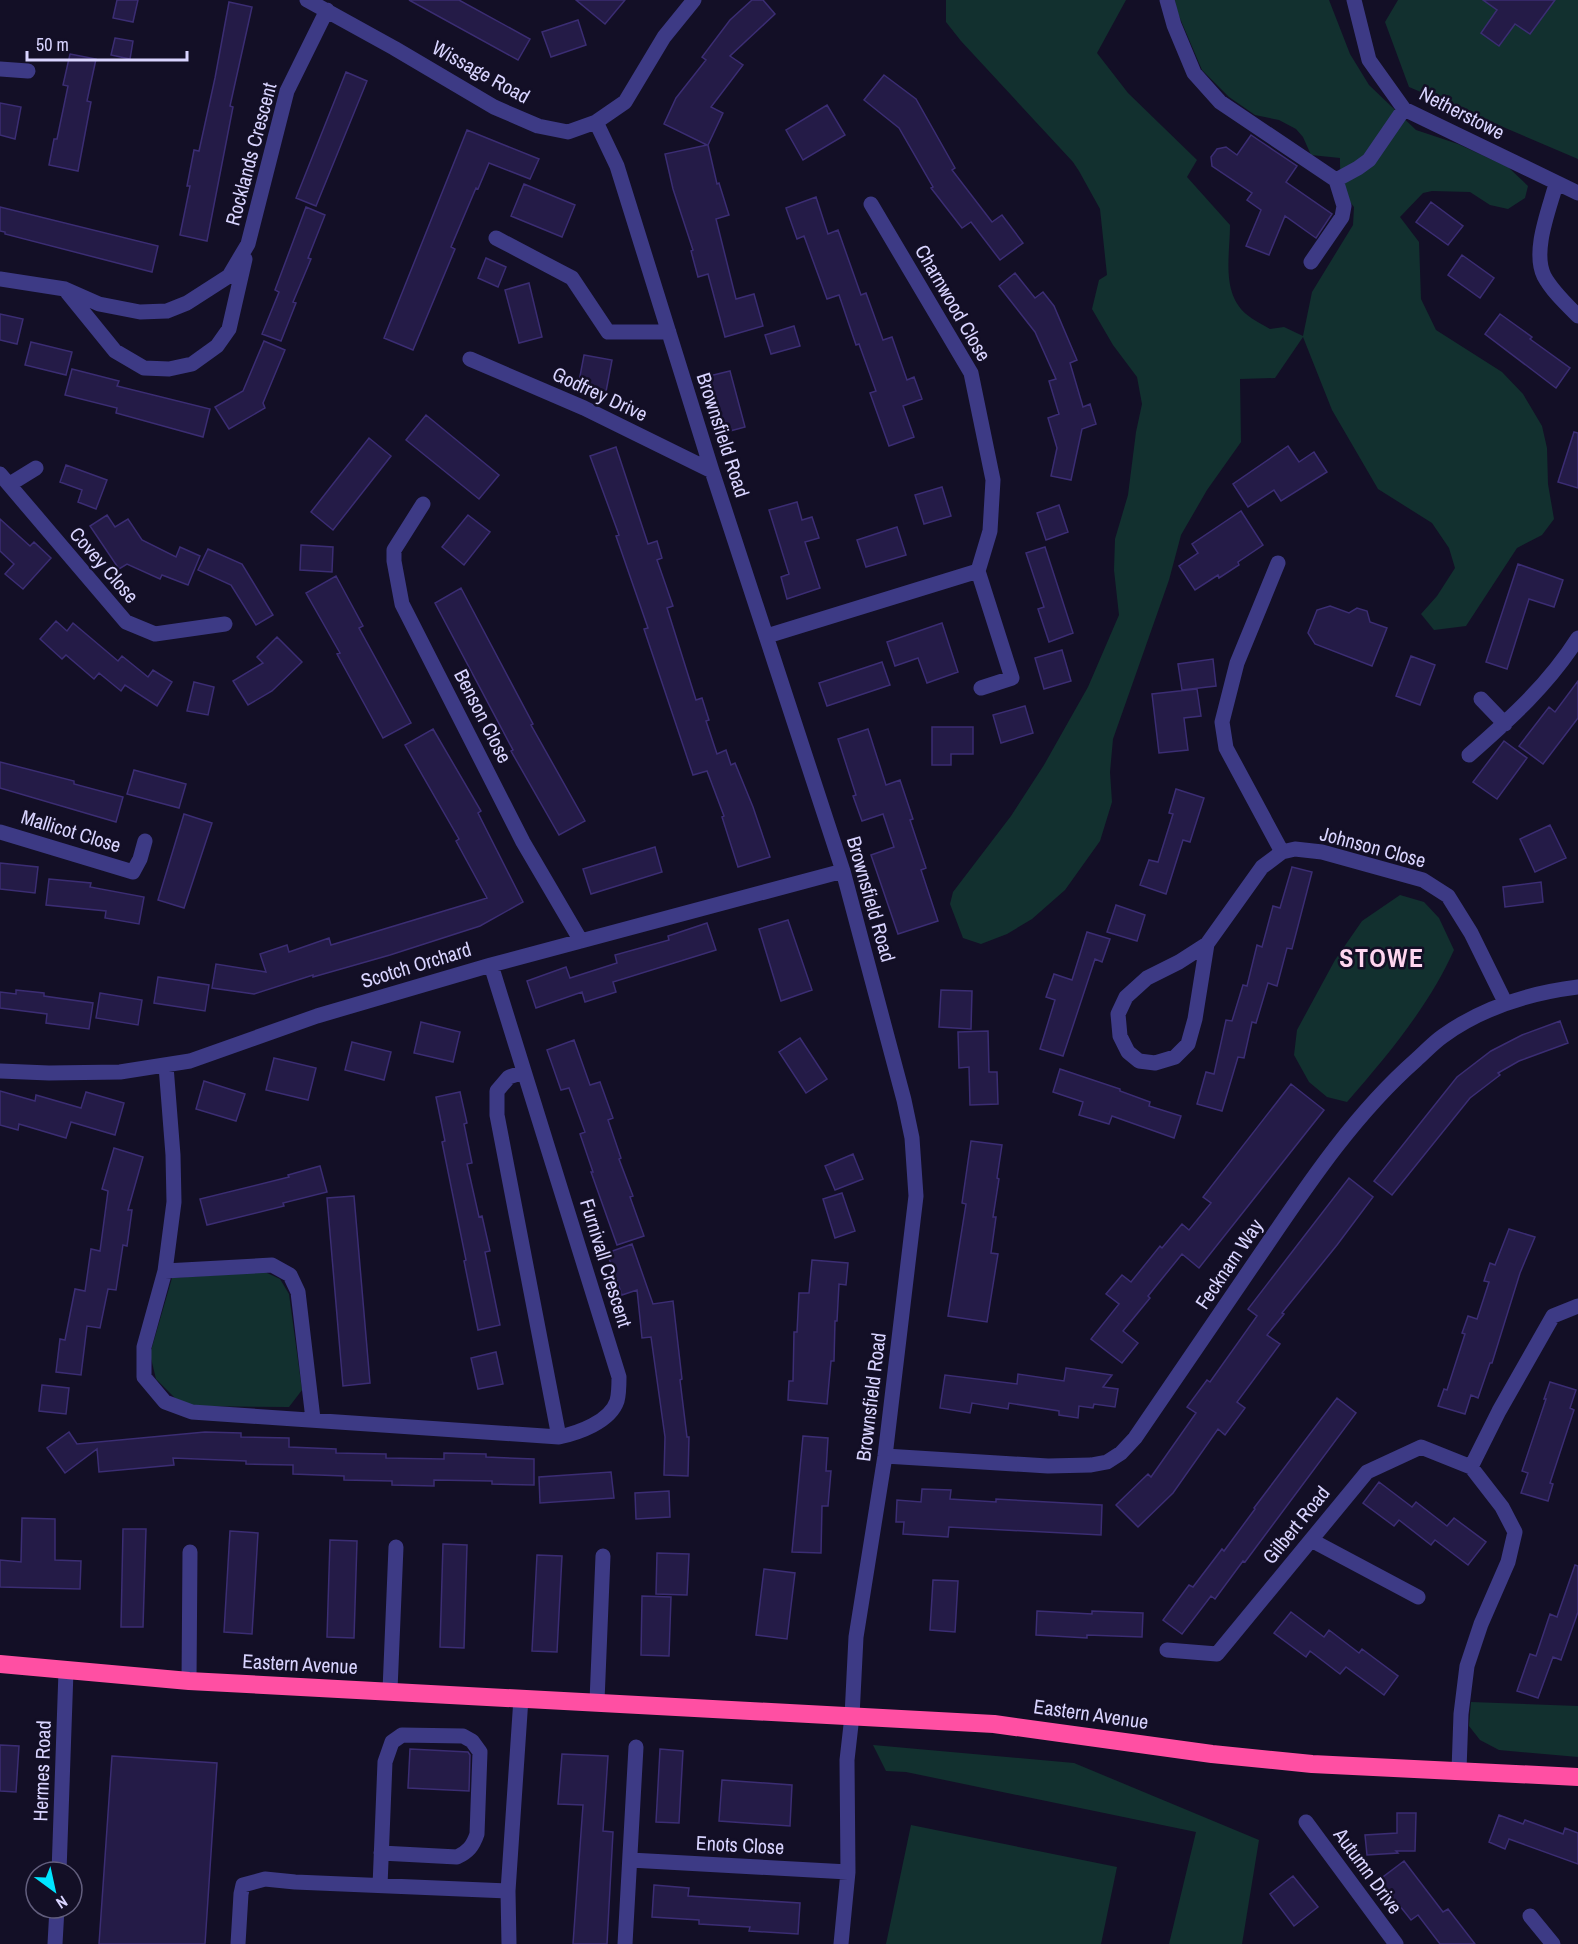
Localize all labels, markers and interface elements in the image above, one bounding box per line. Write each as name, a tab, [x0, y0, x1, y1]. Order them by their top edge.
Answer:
scale bar	[27, 24, 188, 62]
text: 50 m	[36, 32, 69, 57]
street label: Wissage Road	[428, 34, 535, 109]
street label: Rocklands Crescent	[218, 79, 283, 228]
street label: Netherstowe	[1415, 80, 1509, 145]
street label: Charnwood Close	[909, 240, 998, 366]
street label: Godfrey Drive	[548, 360, 652, 427]
street label: Brownsfield Road	[691, 369, 756, 501]
street label: Covey Close	[64, 521, 145, 609]
street label: Benson Close	[448, 664, 519, 767]
street label: Mallicot Close	[18, 803, 124, 858]
street label: Johnson Close	[1317, 819, 1429, 874]
street label: Brownsfield Road	[841, 833, 902, 965]
street label: Scotch Orchard	[357, 935, 474, 994]
district label: STOWE	[1339, 940, 1425, 975]
street label: Furnivall Crescent	[574, 1195, 639, 1331]
street label: Fecknam Way	[1188, 1213, 1269, 1314]
street label: Brownsfield Road	[849, 1331, 892, 1463]
street label: Gilbert Road	[1256, 1480, 1335, 1569]
street label: Eastern Avenue	[242, 1647, 358, 1680]
street label: Eastern Avenue	[1032, 1692, 1150, 1735]
street label: Hermes Road	[26, 1720, 57, 1822]
street label: Autumn Drive	[1327, 1821, 1409, 1919]
street label: Enots Close	[695, 1829, 785, 1860]
north arrow	[24, 1860, 84, 1920]
text: N	[52, 1891, 72, 1914]

